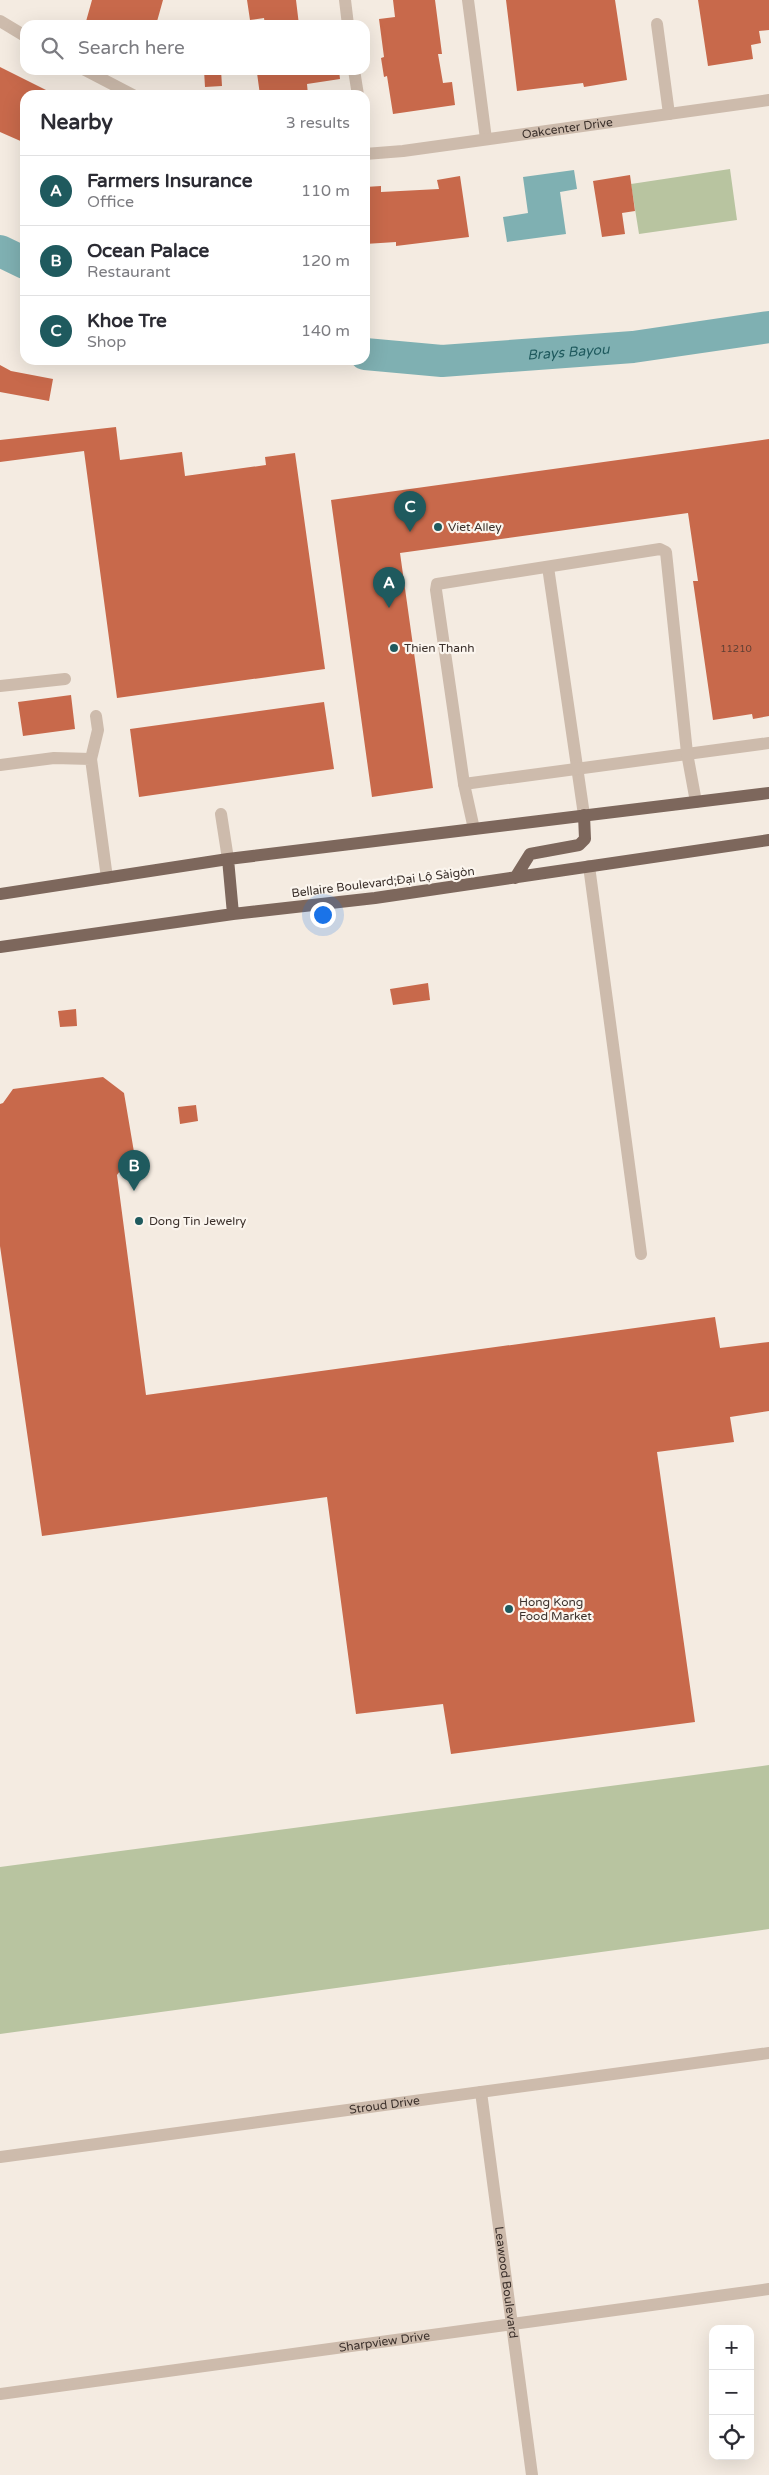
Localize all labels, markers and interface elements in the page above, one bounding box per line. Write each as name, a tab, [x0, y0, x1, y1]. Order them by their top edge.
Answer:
search box	[20, 20, 370, 75]
icon: search	[38, 34, 66, 62]
text: Search here	[78, 37, 185, 59]
text: Nearby	[40, 110, 113, 135]
text: 3 results	[286, 113, 350, 133]
street label: Oakcenter Drive	[521, 115, 614, 141]
text: Farmers Insurance	[87, 170, 252, 192]
text: A	[50, 181, 62, 201]
text: 110 m	[301, 181, 350, 201]
text: Office	[87, 192, 134, 212]
text: Ocean Palace	[87, 240, 209, 262]
text: B	[50, 251, 62, 271]
text: 120 m	[301, 251, 350, 271]
text: Restaurant	[87, 262, 171, 282]
text: Khoe Tre	[87, 310, 167, 332]
text: C	[50, 321, 62, 341]
text: 140 m	[301, 321, 350, 341]
text: Shop	[87, 332, 126, 352]
water label: Brays Bayou	[527, 341, 612, 364]
pin: C	[394, 491, 426, 532]
place label: Viet Alley	[448, 520, 502, 534]
marker: Viet Alley	[432, 521, 444, 533]
pin: A	[373, 567, 405, 608]
place label: Thien Thanh	[404, 641, 475, 655]
marker: Thien Thanh	[388, 642, 400, 654]
house number: 11210	[720, 643, 752, 655]
street label: Bellaire Boulevard;Đại Lộ Sàigòn	[291, 864, 475, 900]
your location	[310, 902, 336, 928]
pin: B	[118, 1150, 150, 1191]
place label: Dong Tin Jewelry	[149, 1214, 247, 1228]
marker: Dong Tin Jewelry	[133, 1215, 145, 1227]
place label: Hong Kong Food Market	[519, 1595, 592, 1623]
marker: Hong Kong Food Market	[503, 1603, 515, 1615]
street label: Stroud Drive	[348, 2093, 421, 2117]
street label: Leawood Boulevard	[492, 2226, 521, 2339]
map controls	[709, 2325, 754, 2460]
button: +	[709, 2325, 754, 2370]
street label: Sharpview Drive	[338, 2328, 431, 2355]
button: −	[709, 2370, 754, 2415]
button: locate	[709, 2415, 754, 2460]

